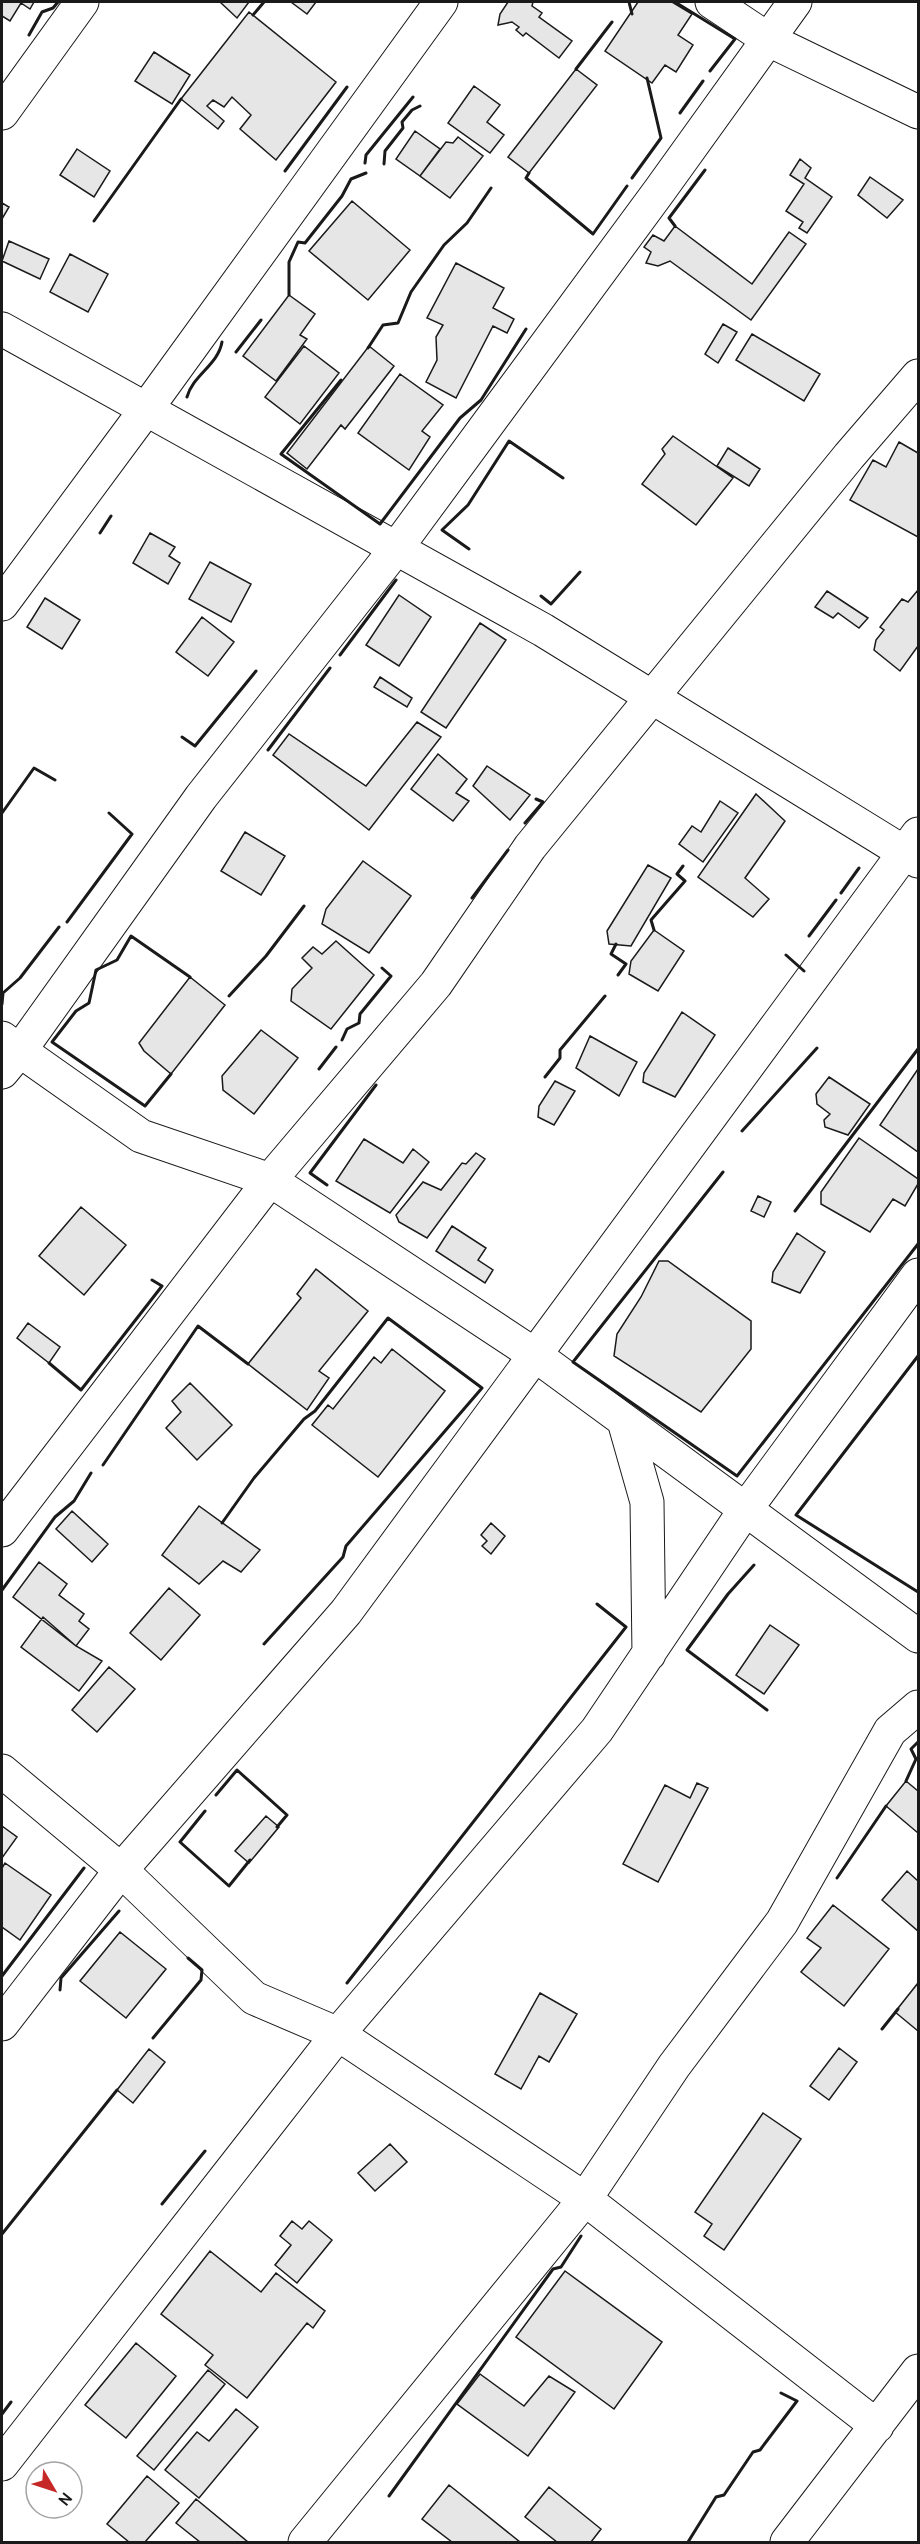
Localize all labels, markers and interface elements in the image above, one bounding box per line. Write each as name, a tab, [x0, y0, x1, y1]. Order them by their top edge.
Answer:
north arrow	[24, 2460, 84, 2520]
text: N	[54, 2489, 76, 2509]

